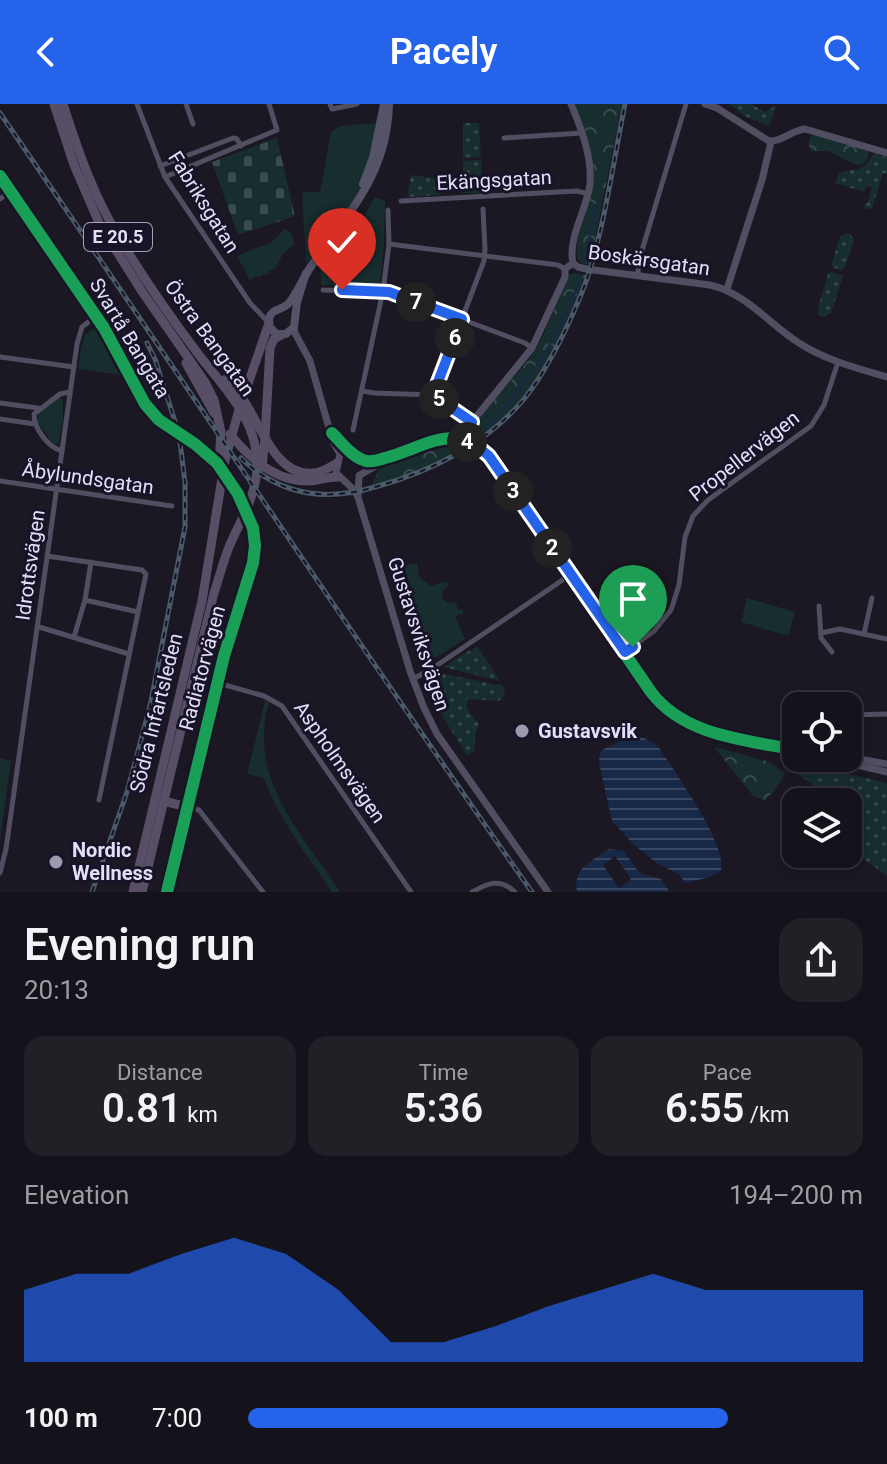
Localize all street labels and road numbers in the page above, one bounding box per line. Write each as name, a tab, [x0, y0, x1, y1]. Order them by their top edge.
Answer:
street label: Fabriksgatan	[163, 147, 245, 257]
street label: Ekängsgatan	[436, 165, 552, 195]
road number: E 20.5	[84, 223, 152, 251]
street label: Boskärsgatan	[586, 240, 712, 280]
street label: Svartå Bangata	[85, 274, 175, 402]
street label: Östra Bangatan	[160, 275, 260, 401]
street label: Propellervägen	[684, 406, 804, 506]
street label: Åbylundsgatan	[21, 457, 155, 499]
street label: Idrottsvägen	[10, 508, 50, 622]
street label: Gustavsviksvägen	[383, 554, 455, 714]
street label: Radiatorvägen	[174, 603, 230, 733]
street label: Södra Infartsleden	[125, 631, 187, 795]
street label: Aspholmsvägen	[289, 697, 391, 827]

